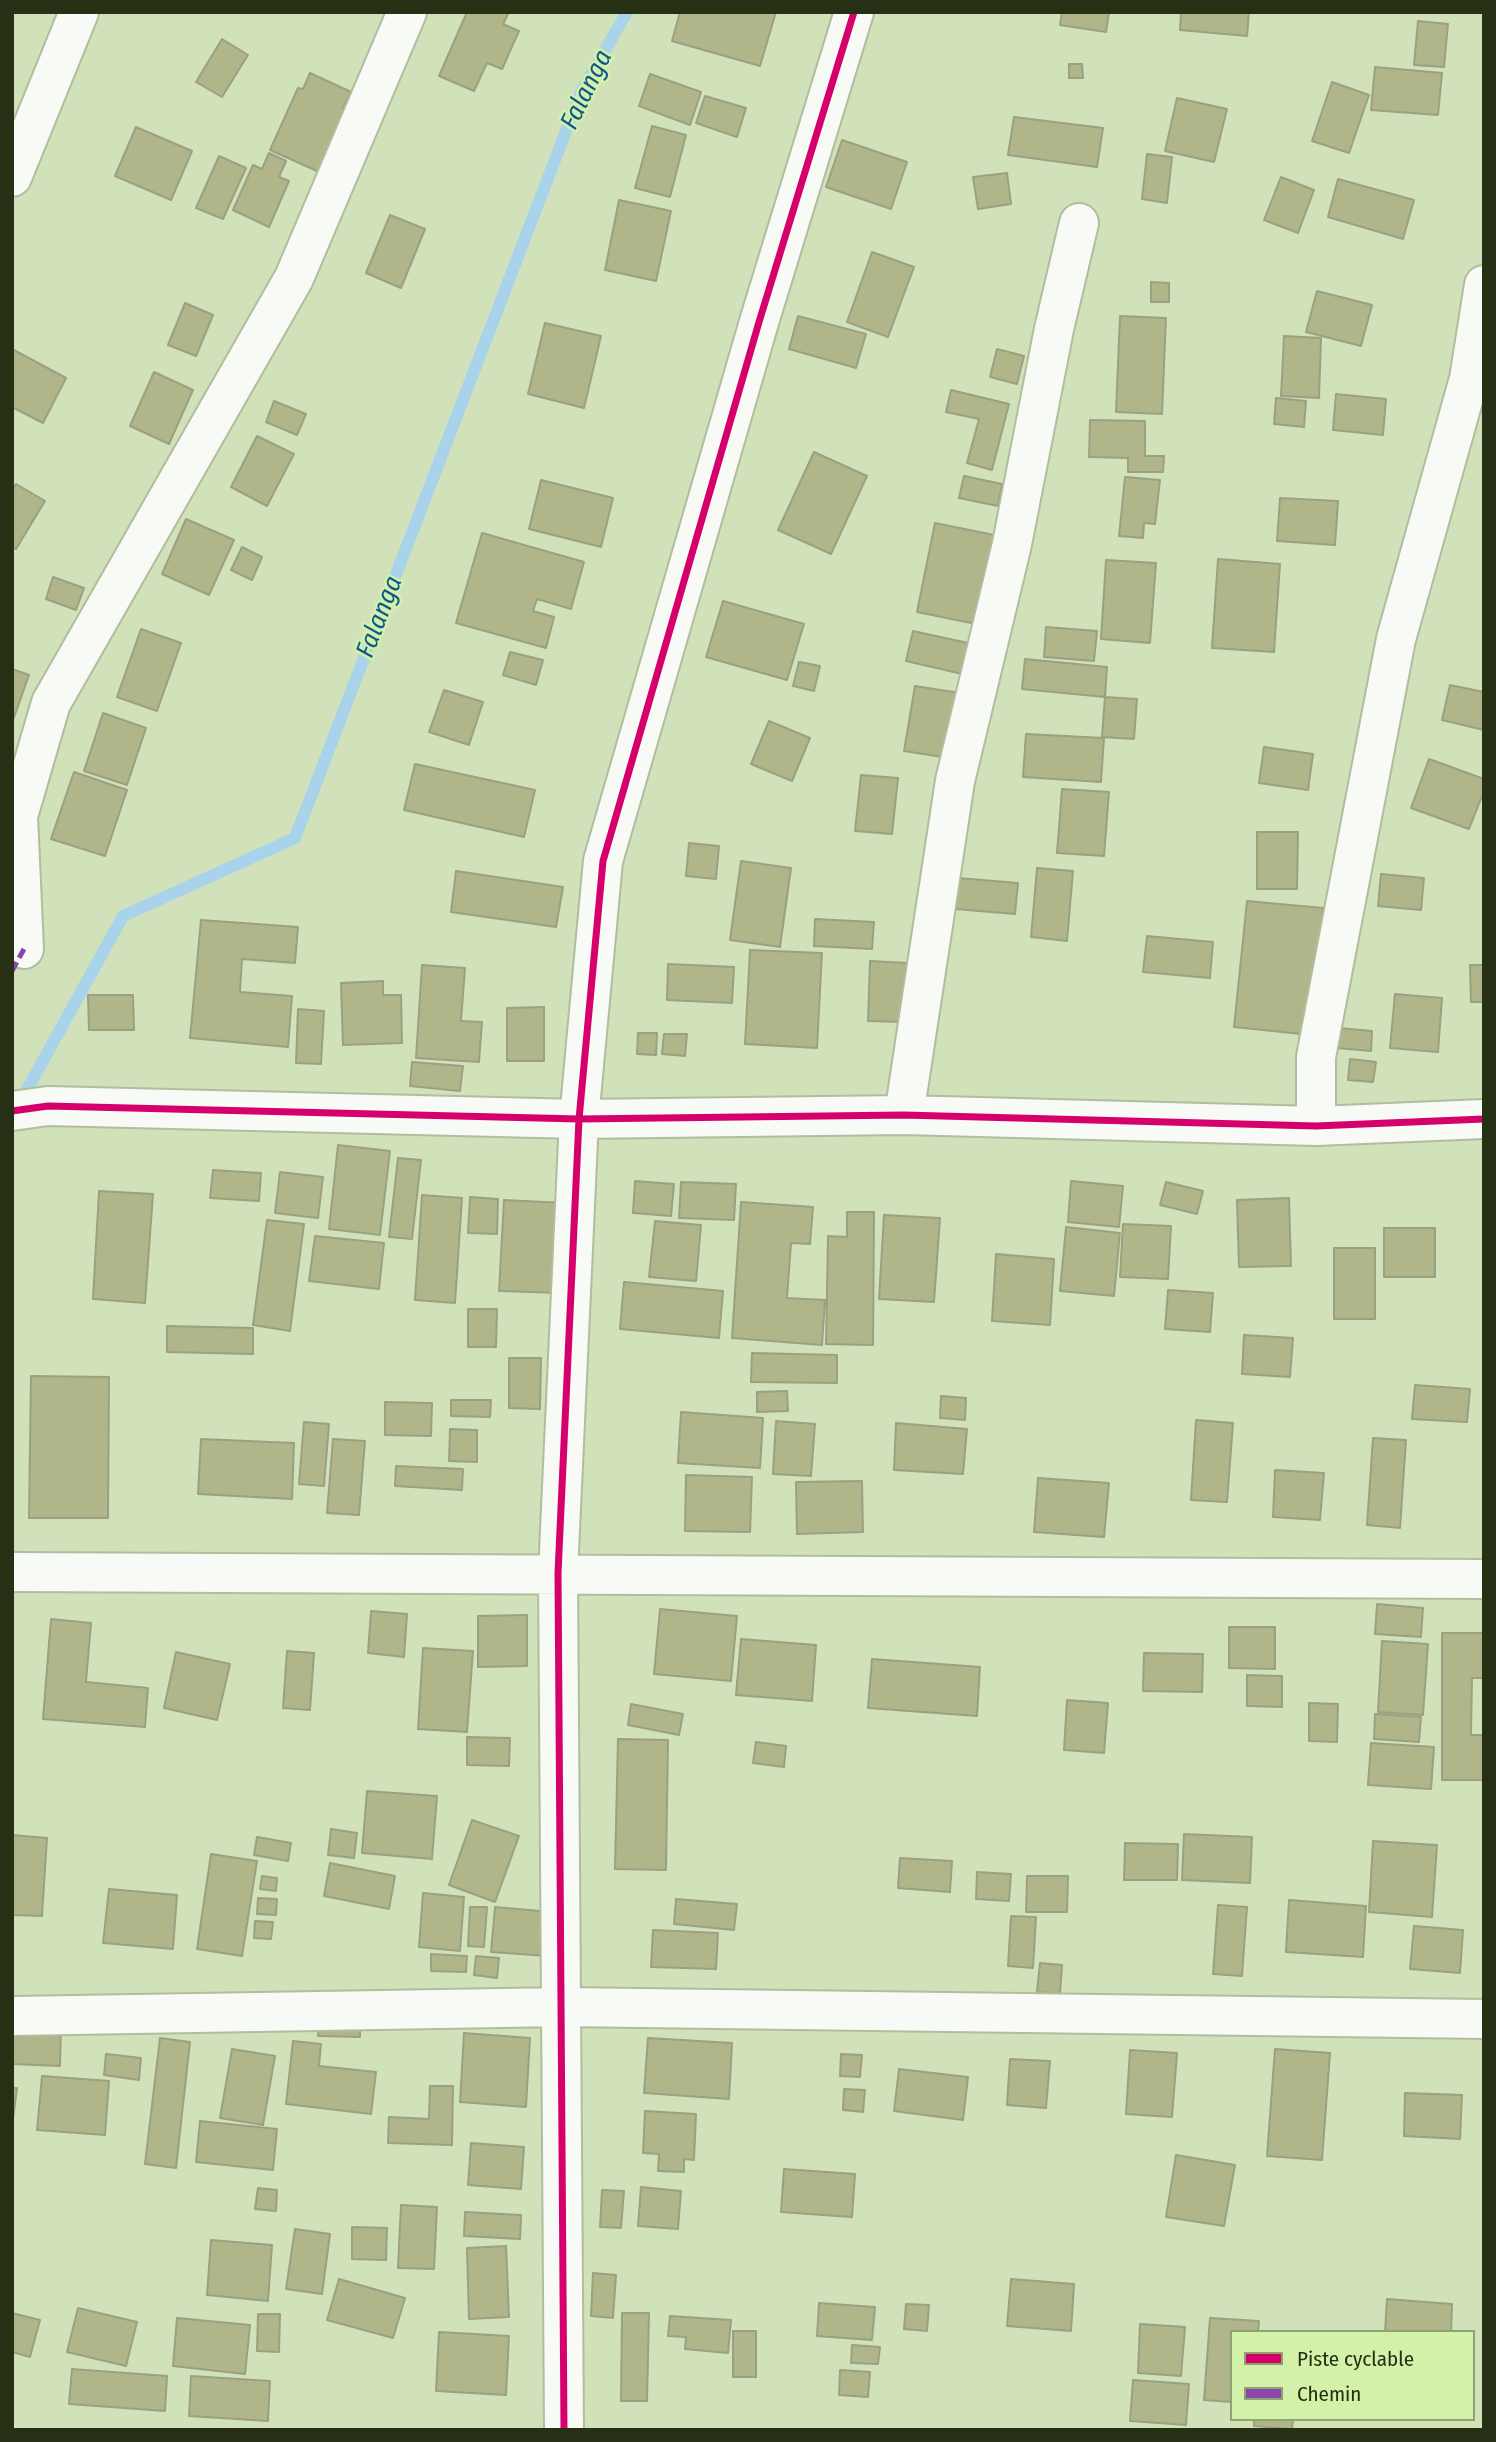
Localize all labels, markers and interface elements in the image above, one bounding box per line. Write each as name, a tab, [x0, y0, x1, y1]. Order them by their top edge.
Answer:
water label: Falanga	[554, 45, 620, 135]
water label: Falanga	[350, 572, 410, 662]
legend	[1230, 2330, 1475, 2421]
text: Piste cyclable	[1297, 2346, 1414, 2372]
text: Chemin	[1297, 2381, 1361, 2407]

